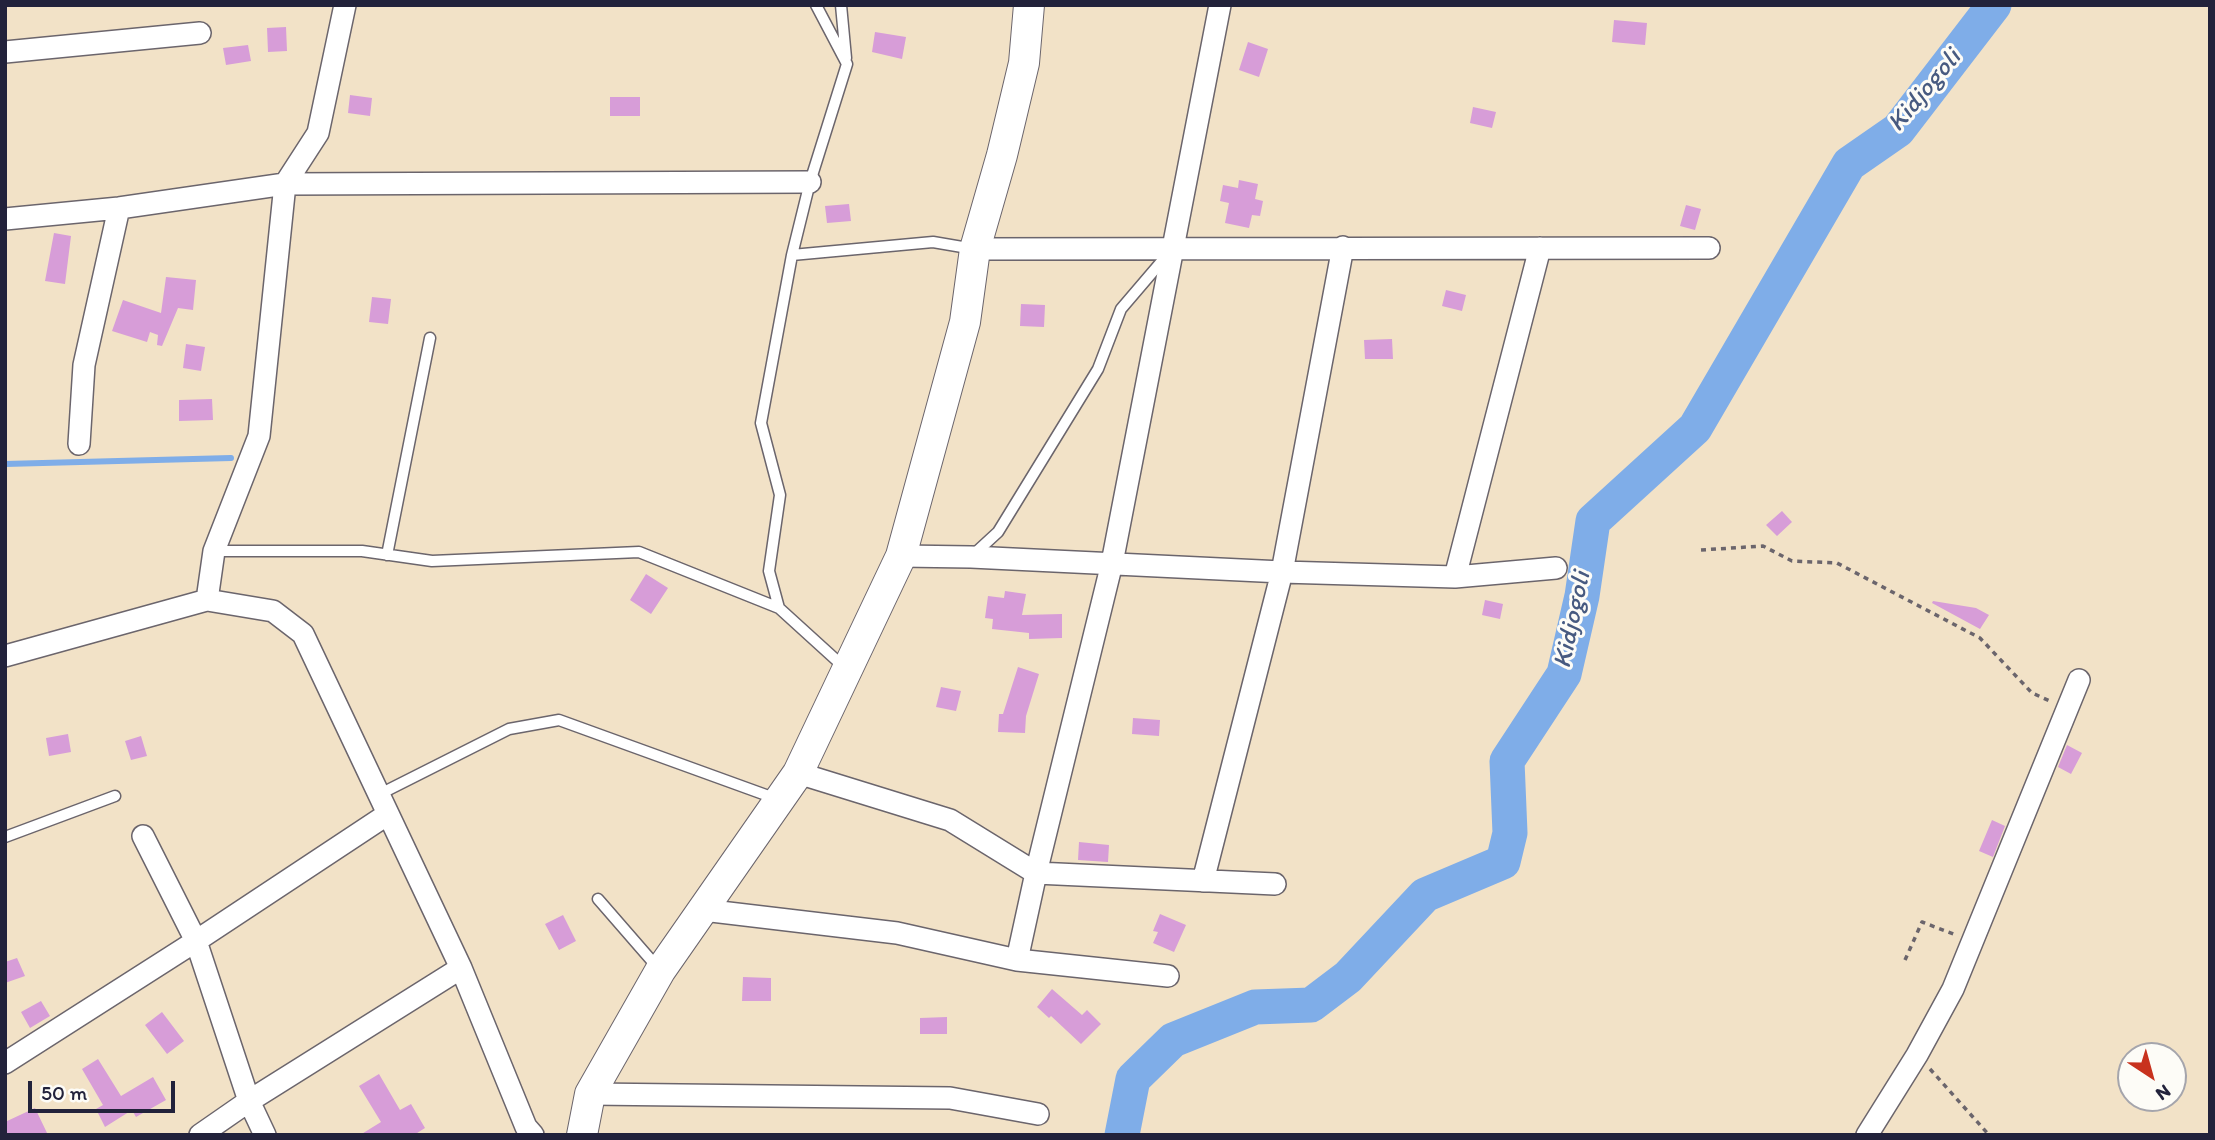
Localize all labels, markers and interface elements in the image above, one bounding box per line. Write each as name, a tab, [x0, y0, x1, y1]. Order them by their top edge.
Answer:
water label: Kidjogoli	[1882, 44, 1968, 138]
water label: Kidjogoli	[1548, 569, 1598, 671]
north arrow	[2117, 1042, 2187, 1112]
scale bar	[32, 1066, 178, 1110]
text: 50 m	[41, 1080, 87, 1105]
text: N	[2152, 1080, 2175, 1106]

